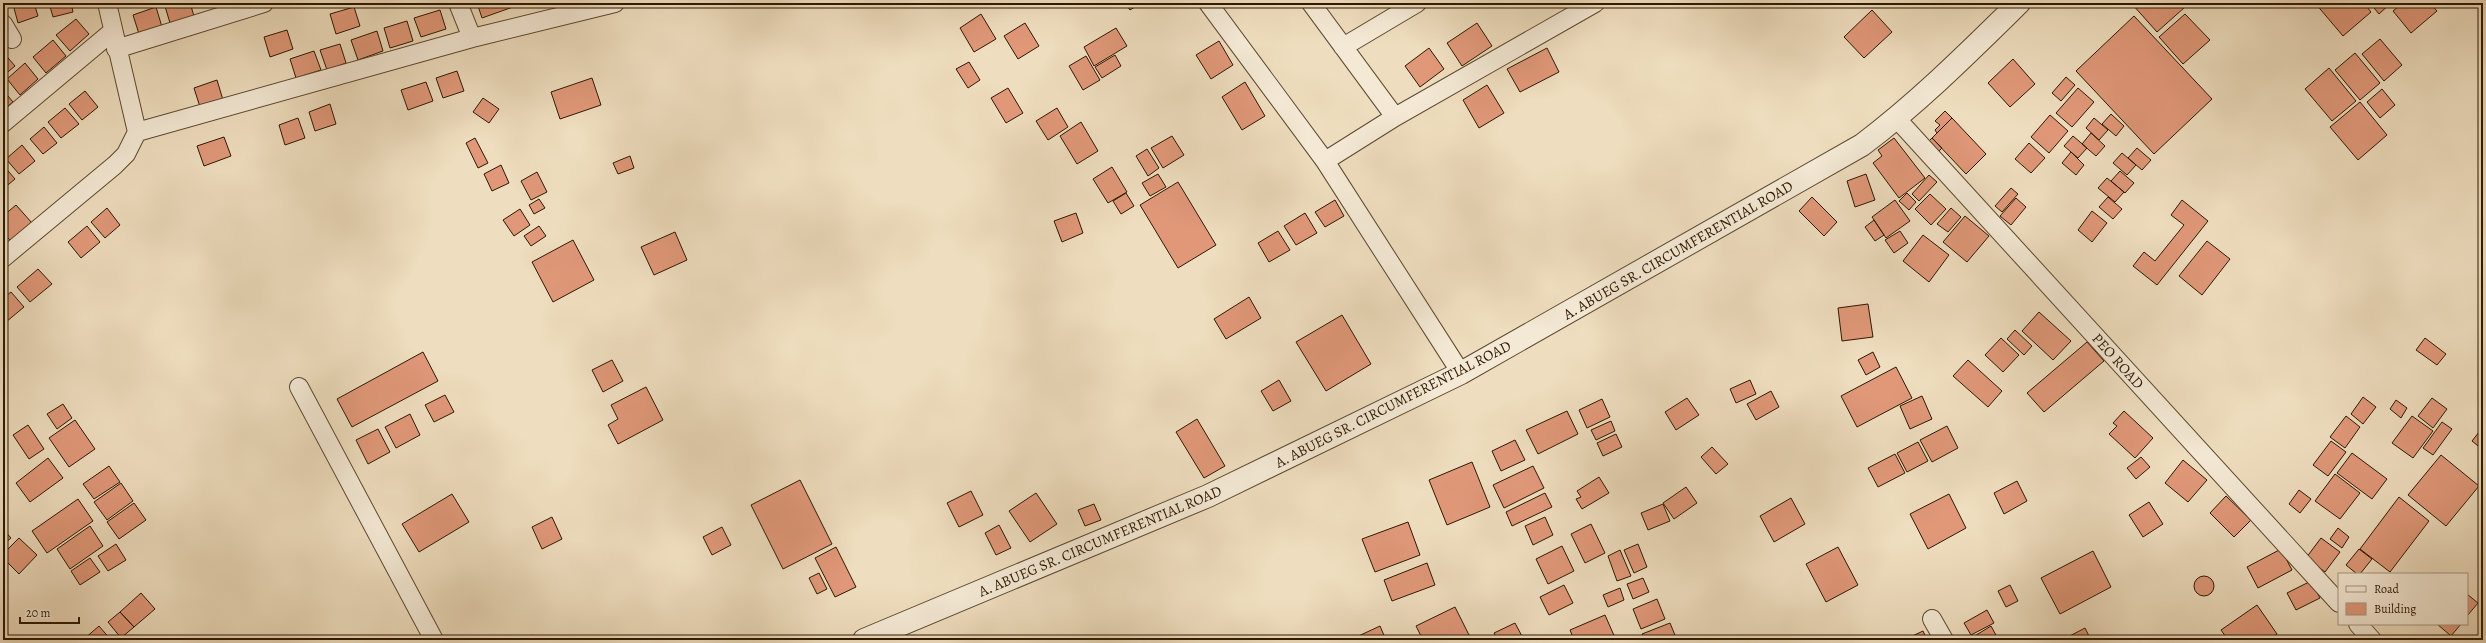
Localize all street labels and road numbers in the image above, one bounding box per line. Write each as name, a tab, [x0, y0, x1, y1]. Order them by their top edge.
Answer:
street label: A. ABUEG SR. CIRCUMFERENTIAL ROAD	[1559, 176, 1797, 325]
street label: PEO ROAD	[2088, 329, 2148, 393]
street label: A. ABUEG SR. CIRCUMFERENTIAL ROAD	[1271, 336, 1514, 473]
street label: A. ABUEG SR. CIRCUMFERENTIAL ROAD	[974, 481, 1225, 602]

